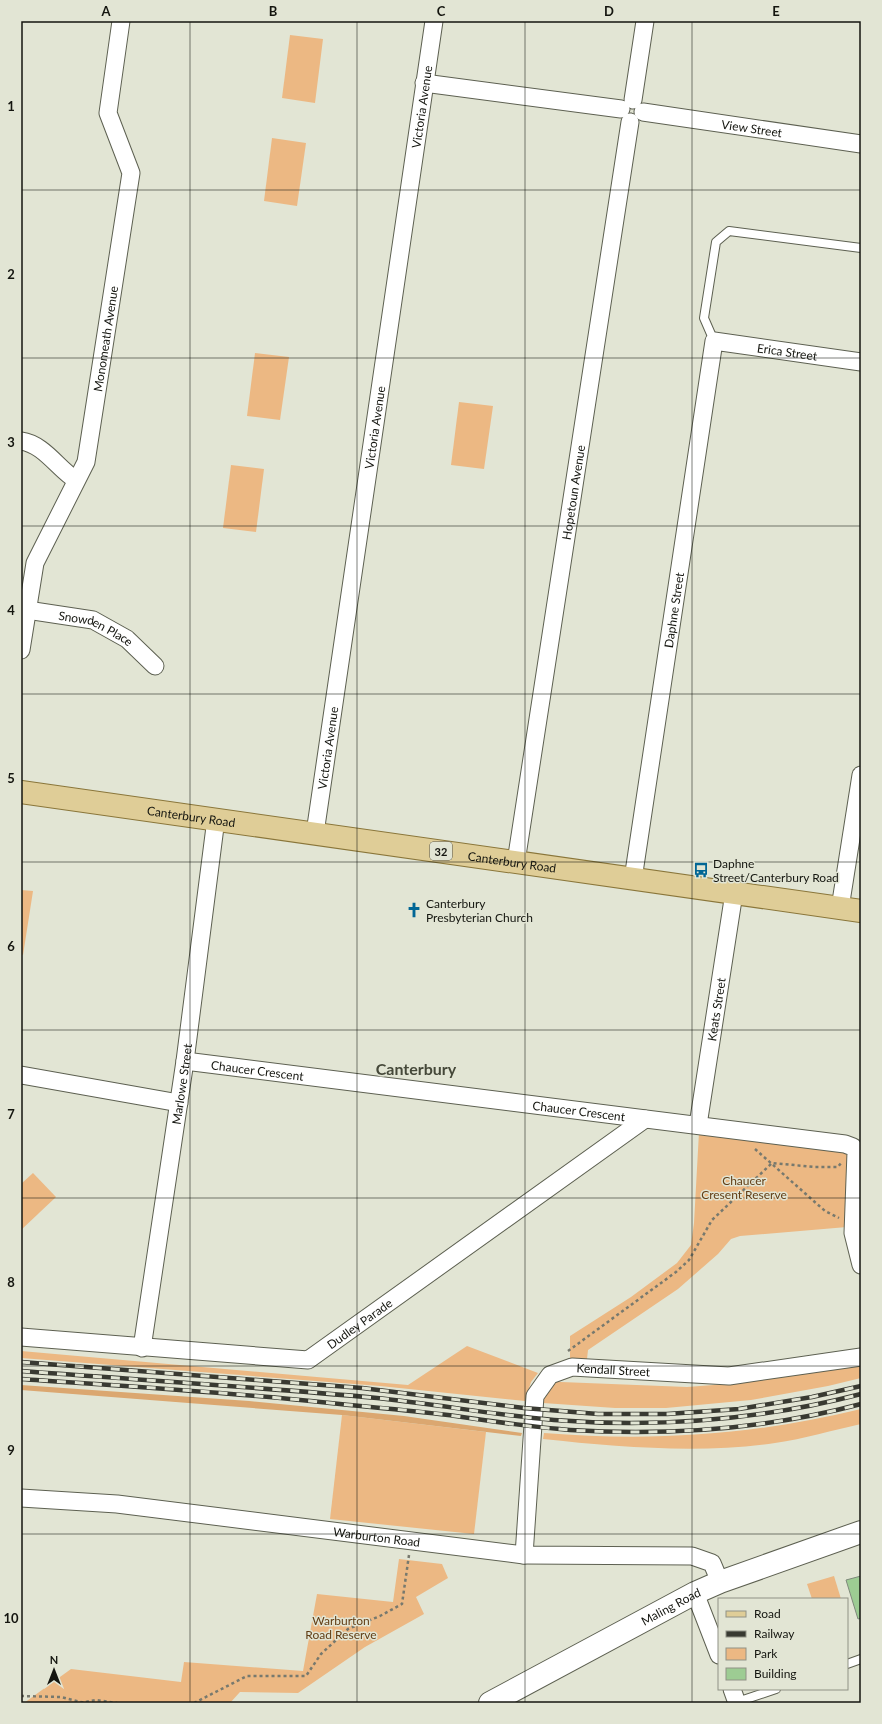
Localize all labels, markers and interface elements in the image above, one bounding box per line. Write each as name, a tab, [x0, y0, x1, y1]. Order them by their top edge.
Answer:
text: A	[100, 3, 111, 19]
text: B	[269, 3, 278, 19]
text: C	[437, 3, 446, 19]
text: D	[604, 3, 614, 19]
text: E	[772, 3, 780, 19]
street label: Victoria Avenue	[408, 64, 435, 149]
text: 1	[7, 98, 15, 114]
street label: View Street	[720, 116, 784, 140]
text: 2	[7, 266, 15, 282]
street label: Monomeath Avenue	[90, 285, 121, 393]
street label: Erica Street	[756, 340, 819, 363]
street label: Victoria Avenue	[361, 385, 388, 470]
text: 3	[7, 434, 15, 450]
street label: Hopetoun Avenue	[558, 444, 588, 541]
street label: Daphne Street	[660, 571, 687, 649]
text: 4	[7, 602, 15, 618]
street label: Snowden Place	[58, 607, 137, 649]
street label: Victoria Avenue	[314, 705, 341, 790]
text: 5	[7, 770, 15, 786]
street label: Canterbury Road	[146, 802, 236, 830]
road number: 32	[430, 842, 452, 860]
street label: Canterbury Road	[467, 848, 557, 875]
place label: Daphne Street/Canterbury Road	[713, 856, 839, 885]
bus stop icon: Daphne Street/Canterbury Road	[692, 861, 710, 879]
place label: Canterbury Presbyterian Church	[426, 896, 533, 925]
church icon: Canterbury Presbyterian Church	[405, 901, 423, 919]
text: 6	[7, 938, 15, 954]
street label: Keats Street	[704, 976, 728, 1042]
street label: Marlowe Street	[168, 1042, 195, 1125]
street label: Chaucer Crescent	[210, 1057, 305, 1083]
district label: Canterbury	[376, 1059, 457, 1078]
street label: Chaucer Crescent	[532, 1097, 627, 1124]
text: 7	[7, 1106, 15, 1122]
park label: Chaucer Cresent Reserve	[701, 1173, 787, 1202]
text: 8	[7, 1274, 15, 1290]
street label: Dudley Parade	[324, 1295, 395, 1352]
street label: Kendall Street	[576, 1360, 651, 1379]
text: 9	[7, 1442, 15, 1458]
street label: Warburton Road	[332, 1524, 421, 1549]
street label: Maling Road	[638, 1584, 703, 1628]
legend	[718, 1598, 848, 1690]
text: Road	[754, 1606, 781, 1621]
text: 10	[3, 1610, 19, 1626]
park label: Warburton Road Reserve	[305, 1613, 377, 1642]
text: Railway	[754, 1626, 795, 1641]
text: Park	[754, 1646, 778, 1661]
north arrow	[34, 1650, 74, 1690]
text: N	[50, 1653, 58, 1666]
text: Building	[754, 1666, 797, 1681]

